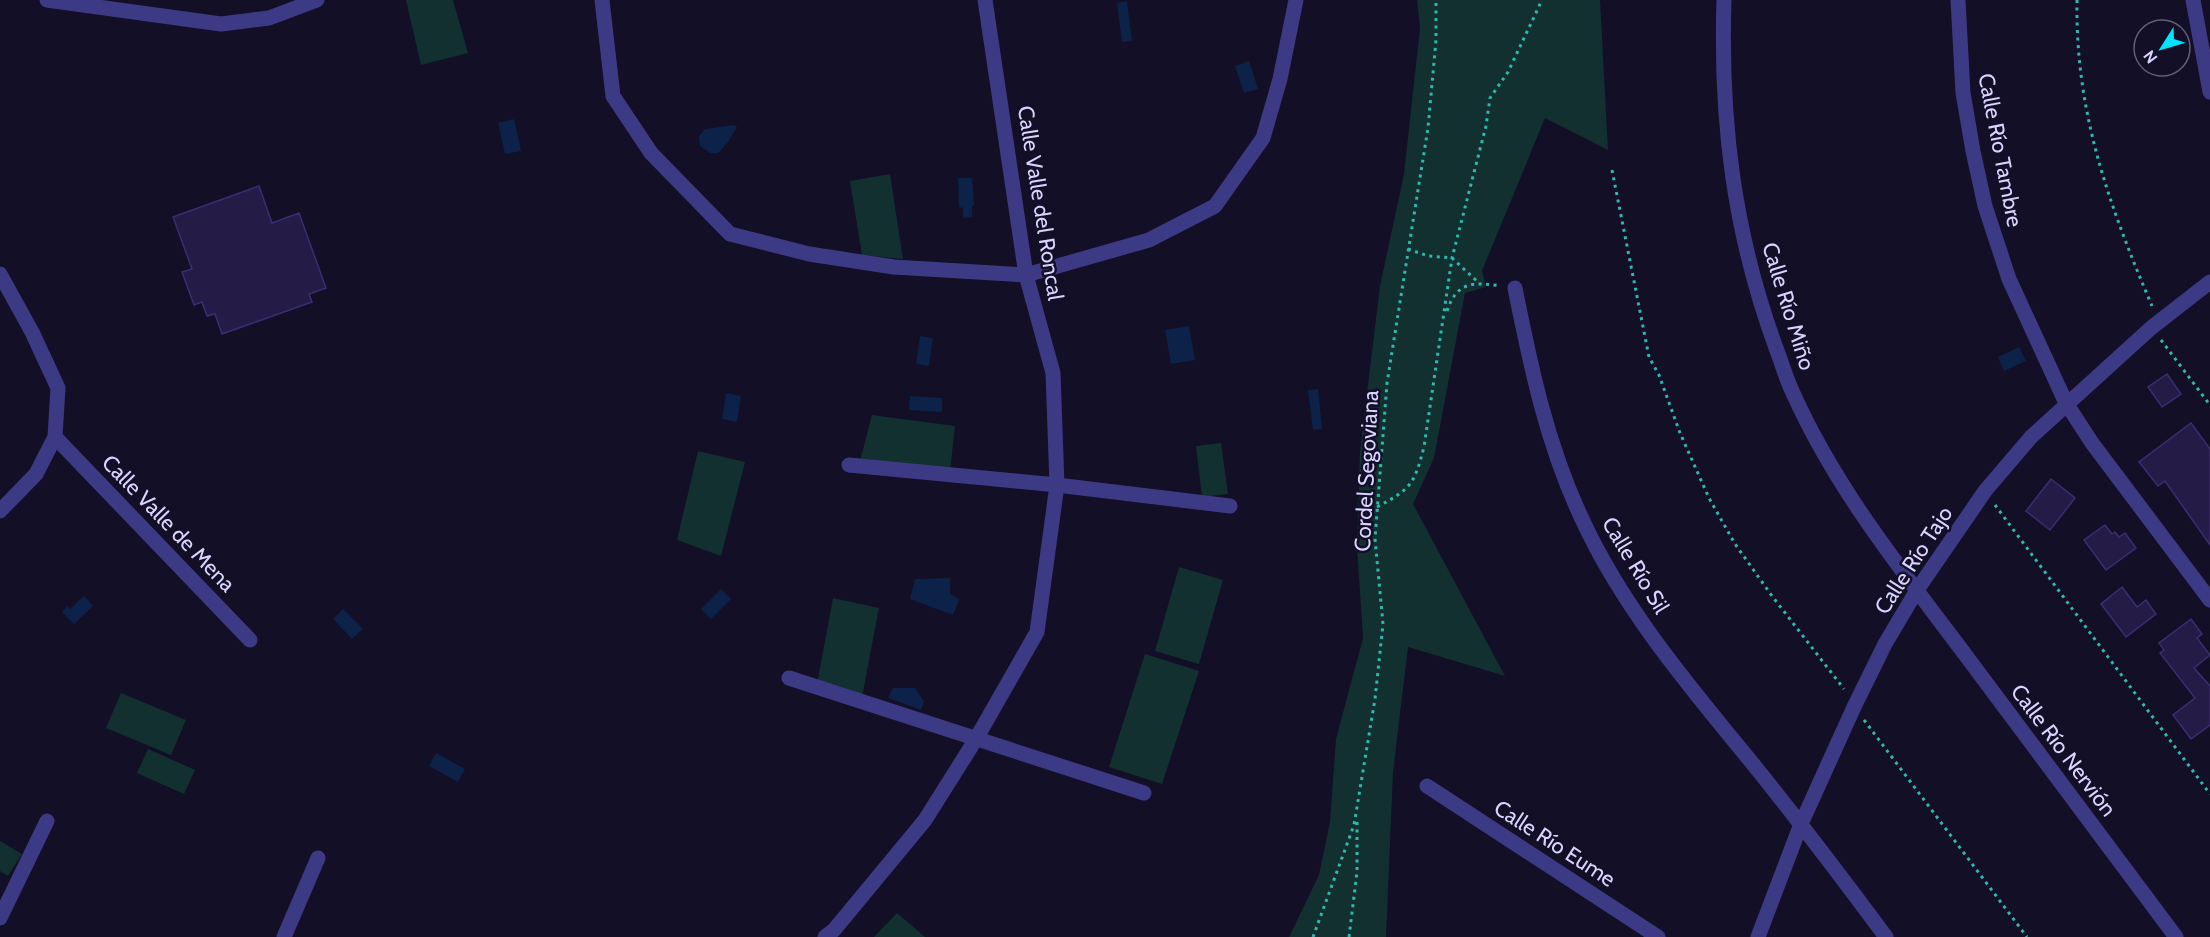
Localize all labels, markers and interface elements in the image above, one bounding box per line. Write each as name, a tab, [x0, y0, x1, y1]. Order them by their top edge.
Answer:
north arrow	[2132, 18, 2192, 78]
text: N	[2139, 46, 2161, 67]
street label: Calle Río Tambre	[1972, 71, 2029, 229]
street label: Calle Valle del Roncal	[1012, 104, 1069, 303]
street label: Calle Río Miño	[1756, 239, 1821, 373]
street label: Cordel Segoviana	[1349, 389, 1384, 552]
street label: Calle Valle de Mena	[96, 449, 241, 598]
street label: Calle Río Tajo	[1869, 501, 1958, 619]
street label: Calle Río Sil	[1596, 512, 1675, 619]
street label: Calle Río Nervión	[2005, 679, 2122, 822]
street label: Calle Río Eume	[1489, 794, 1620, 893]

